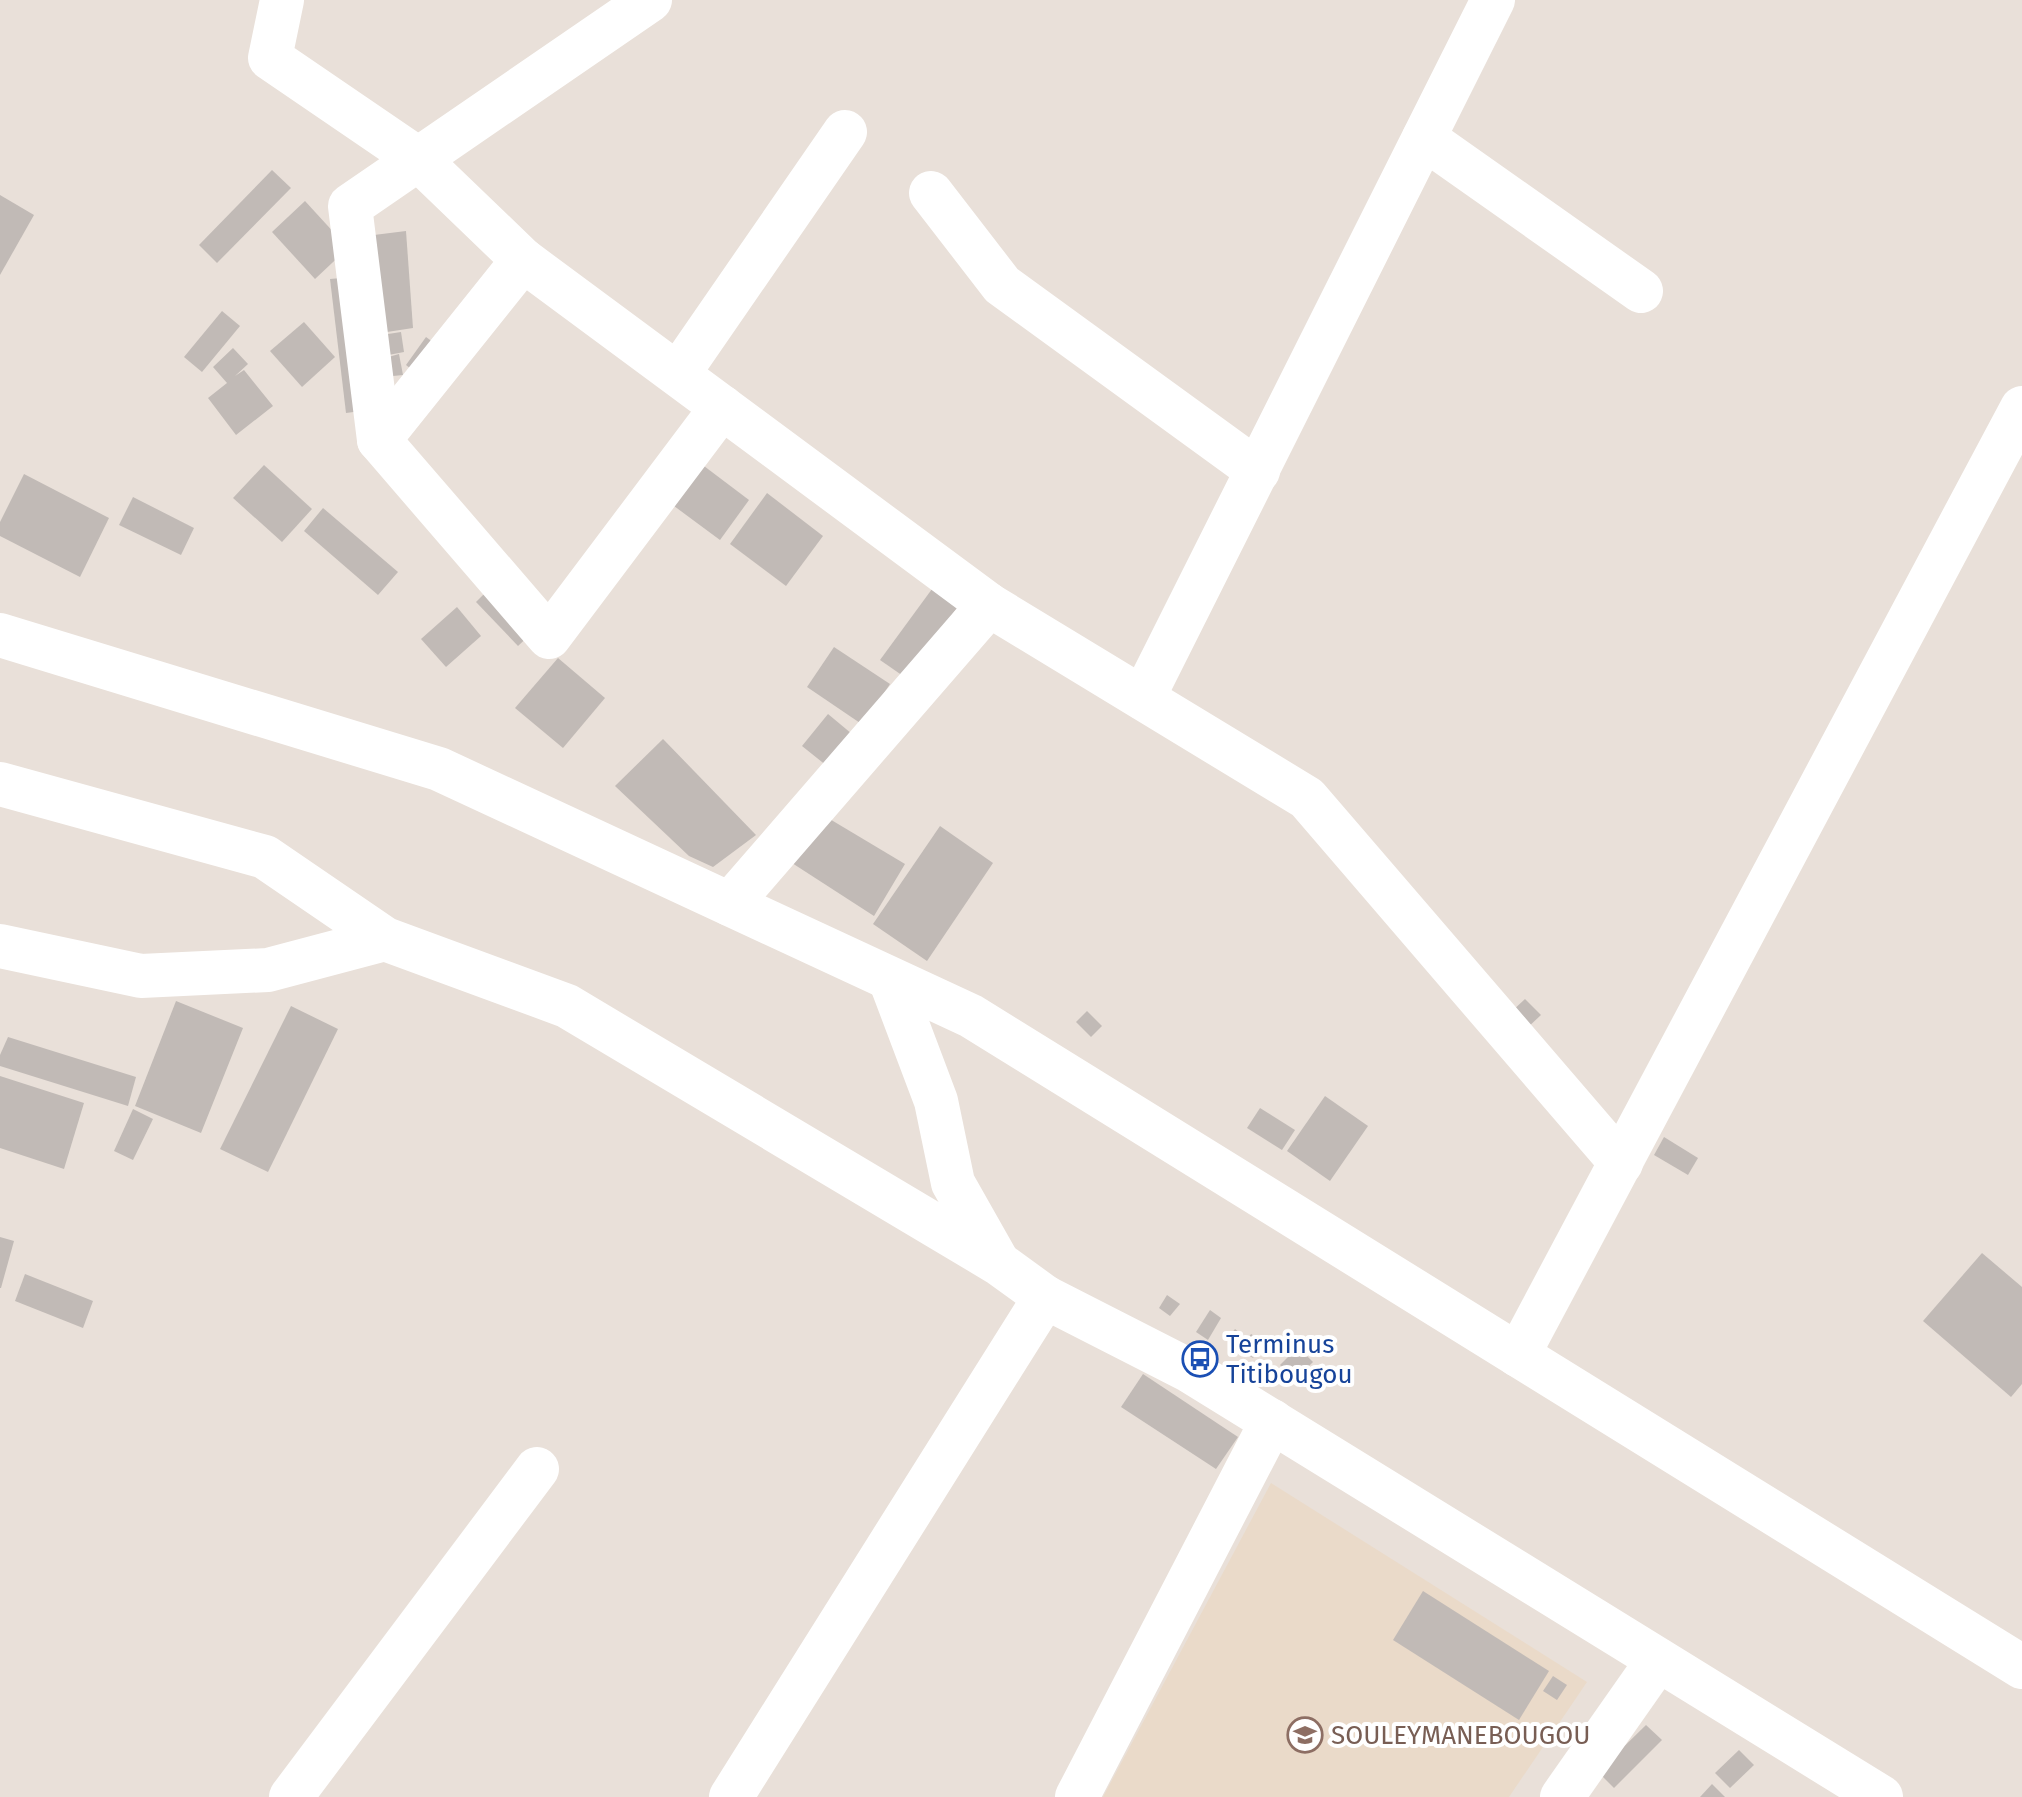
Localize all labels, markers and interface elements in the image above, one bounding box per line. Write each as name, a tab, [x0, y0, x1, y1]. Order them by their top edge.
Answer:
place label: Terminus Titibougou	[1226, 1329, 1353, 1390]
bus stop icon: Terminus Titibougou	[1181, 1340, 1219, 1378]
school or university icon: SOULEYMANEBOUGOU	[1286, 1716, 1324, 1754]
place label: SOULEYMANEBOUGOU	[1331, 1720, 1590, 1751]

